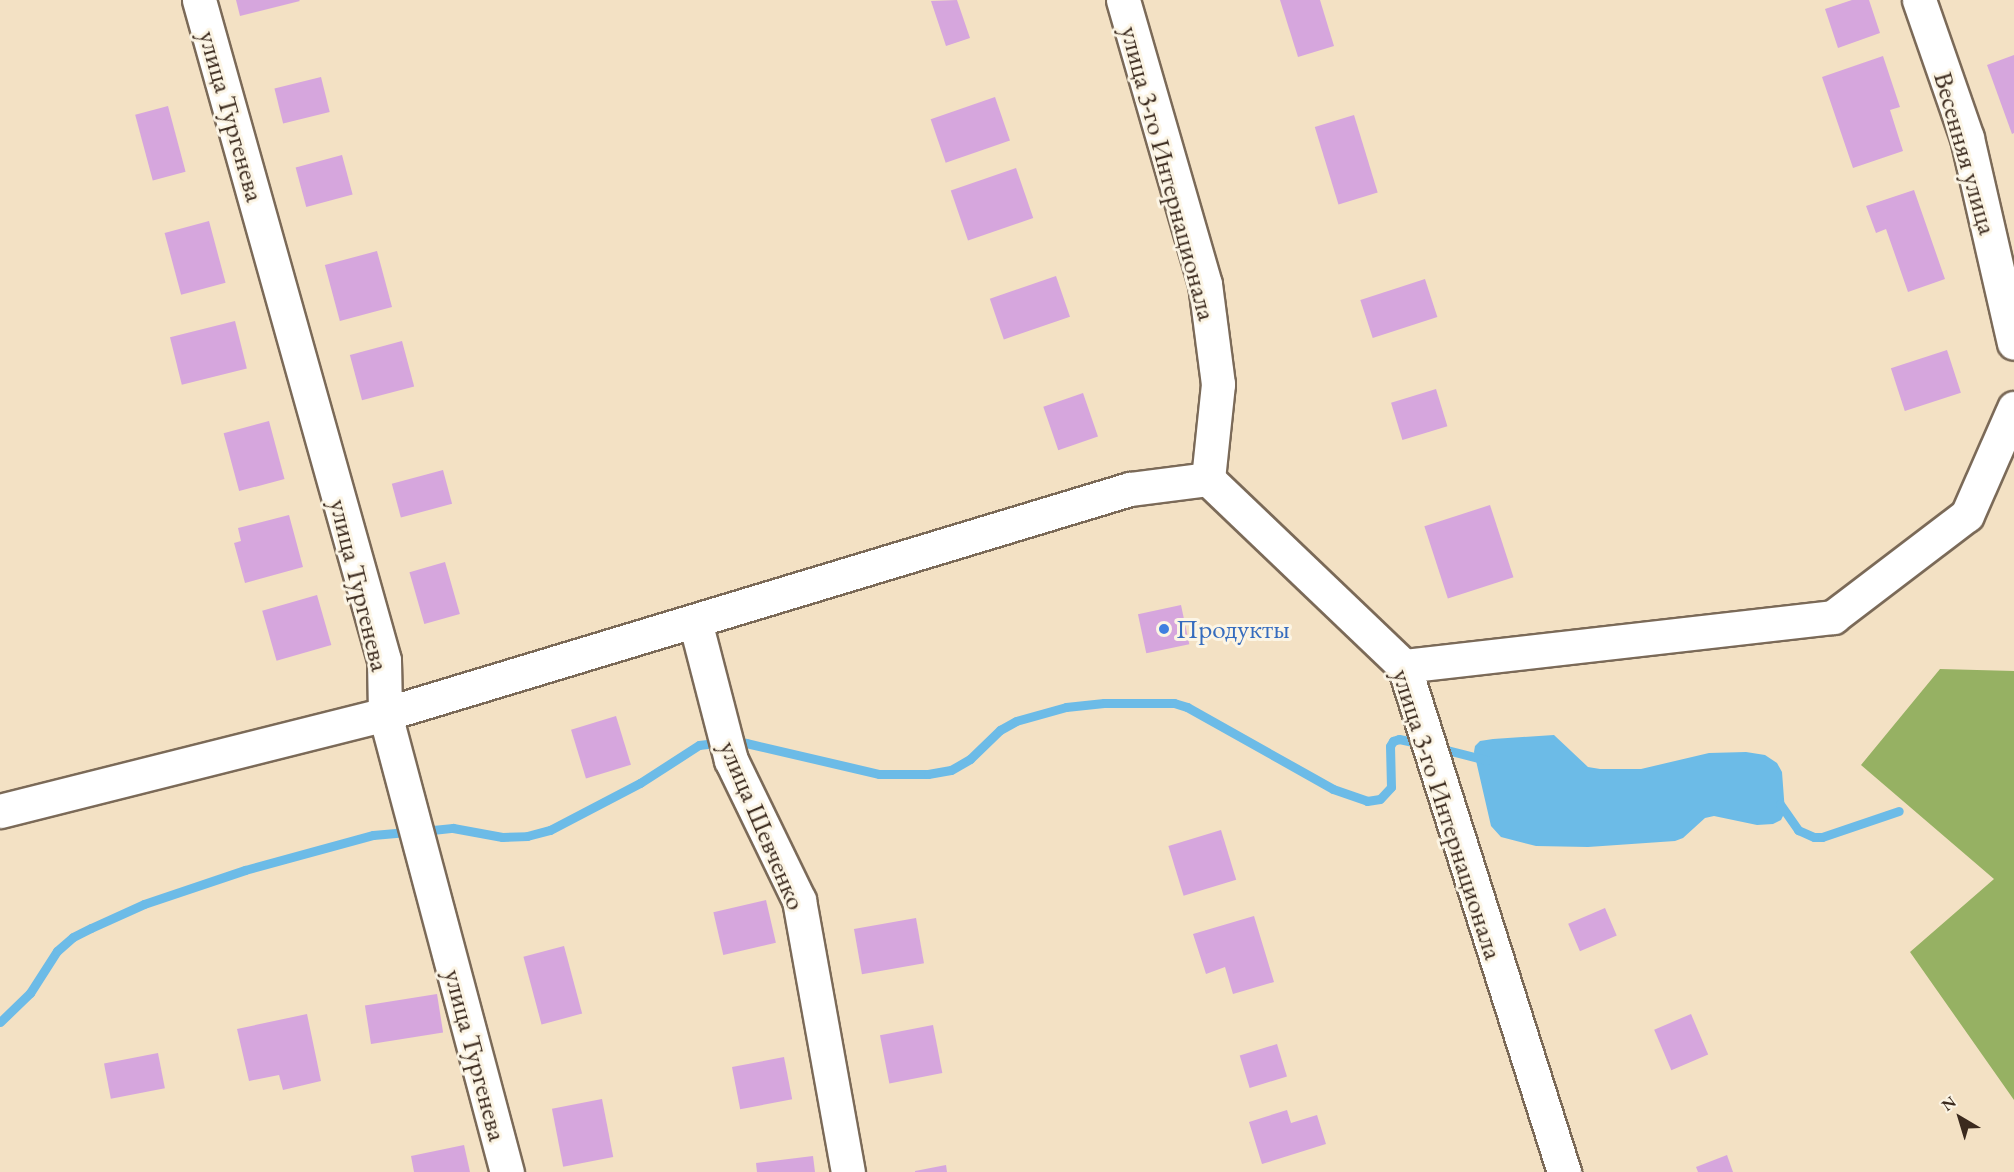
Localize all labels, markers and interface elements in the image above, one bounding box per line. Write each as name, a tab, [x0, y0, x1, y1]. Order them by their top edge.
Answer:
street label: улица 3-го Интернационала	[1114, 22, 1224, 324]
street label: улица Тургенева	[192, 27, 272, 205]
street label: Весенняя улица	[1927, 68, 2005, 238]
street label: улица Тургенева	[323, 495, 397, 675]
place label: Продукты	[1176, 613, 1290, 645]
marker: Продукты	[1157, 622, 1171, 636]
street label: улица 3-го Интернационала	[1386, 665, 1510, 963]
street label: улица Шевченко	[713, 736, 813, 914]
street label: улица Тургенева	[438, 966, 514, 1144]
north arrow	[1930, 1088, 1990, 1148]
text: N	[1937, 1091, 1960, 1116]

